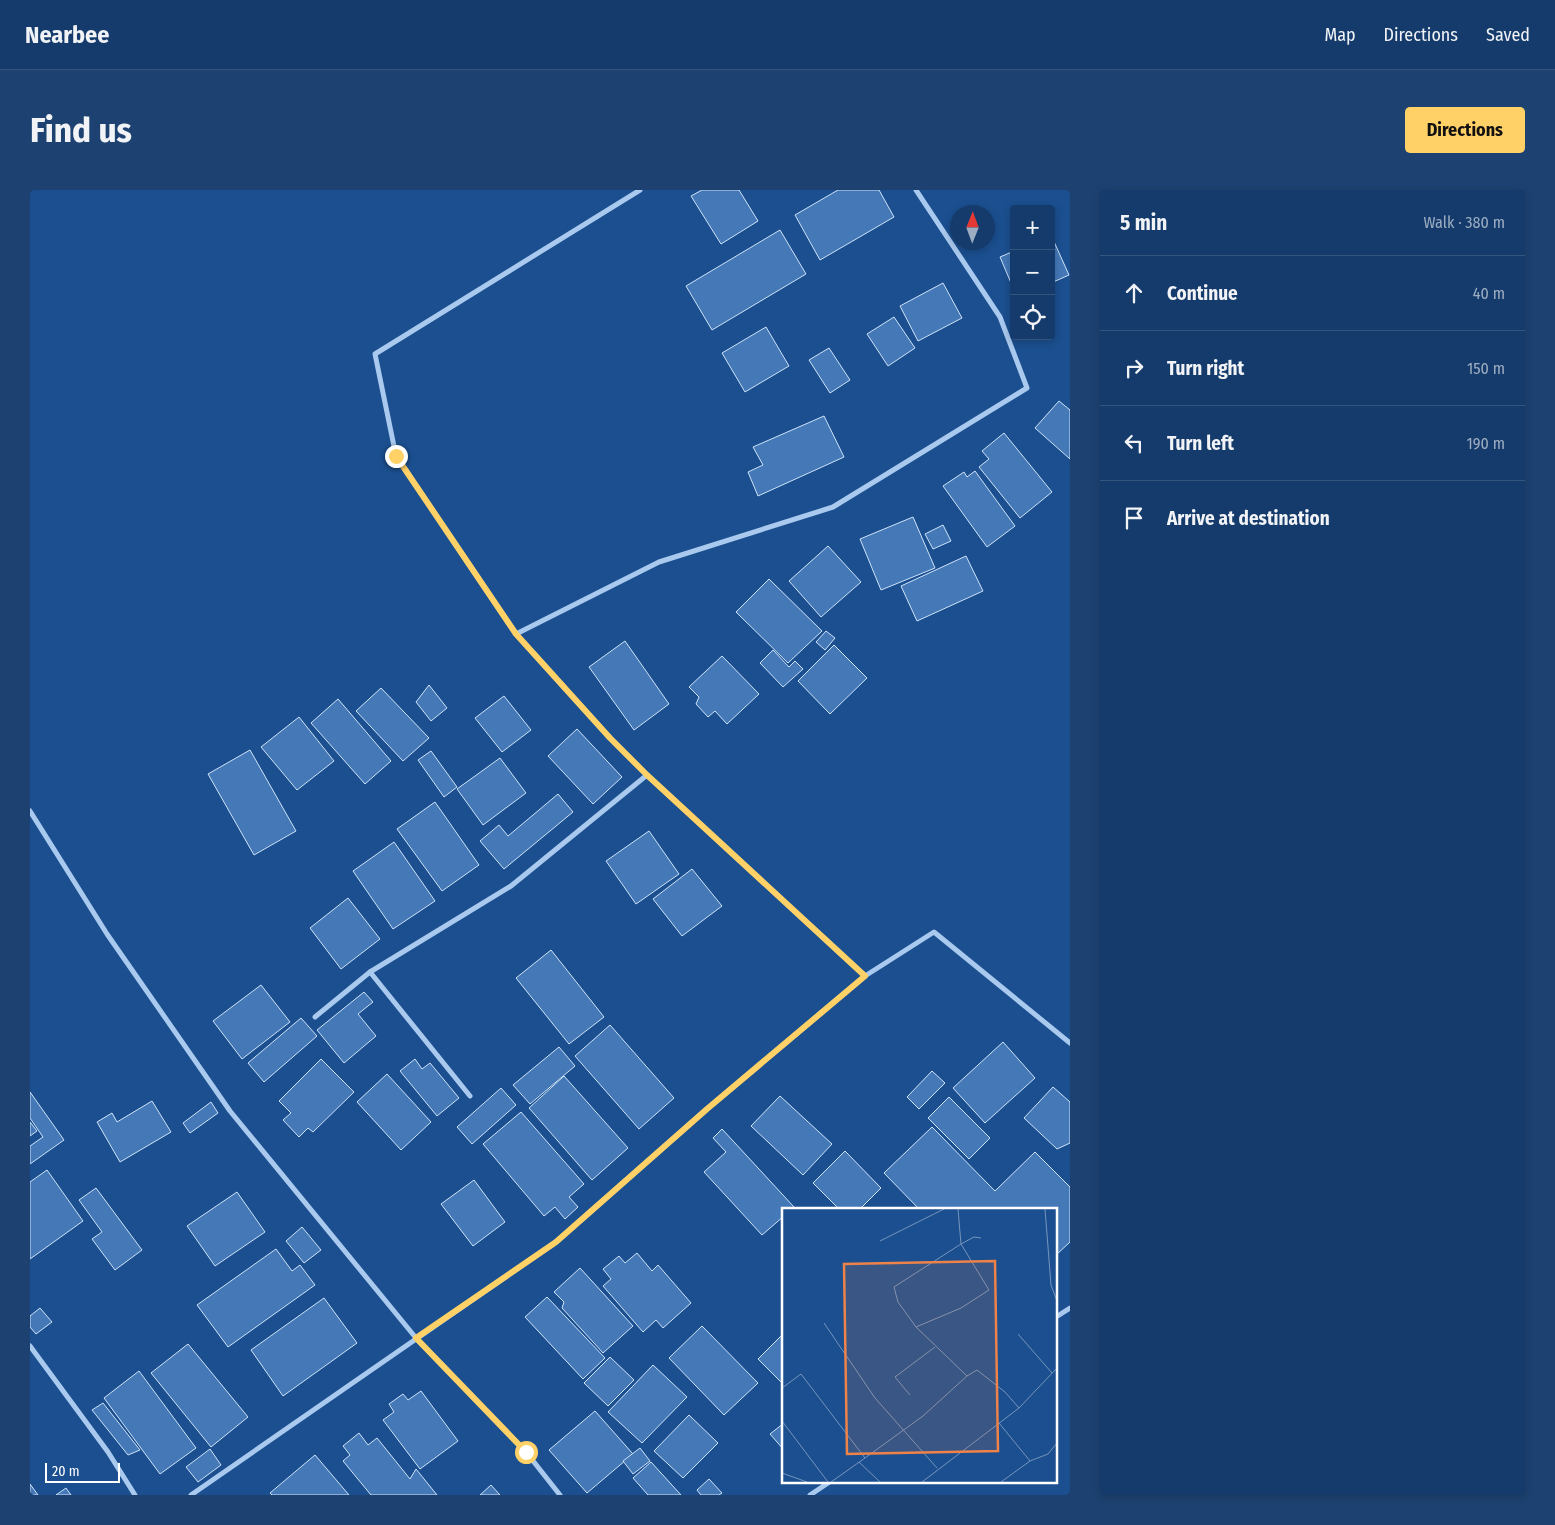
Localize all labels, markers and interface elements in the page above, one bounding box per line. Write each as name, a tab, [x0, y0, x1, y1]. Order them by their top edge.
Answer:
text: Nearbee	[25, 21, 109, 49]
text: Map	[1324, 24, 1356, 46]
text: Directions	[1384, 24, 1458, 46]
text: Saved	[1486, 24, 1530, 46]
button: Directions	[1405, 107, 1525, 153]
text: Find us	[30, 109, 132, 151]
north arrow	[950, 205, 995, 250]
map controls	[1010, 205, 1055, 340]
button: +	[1010, 205, 1055, 250]
text: 5 min	[1120, 210, 1167, 236]
text: Walk · 380 m	[1424, 213, 1505, 232]
button: −	[1010, 250, 1055, 295]
icon: ahead	[1120, 279, 1148, 307]
text: Continue	[1167, 282, 1238, 305]
text: 40 m	[1473, 284, 1505, 303]
button: locate	[1010, 295, 1055, 340]
icon: right	[1120, 354, 1148, 382]
text: Turn right	[1167, 357, 1244, 380]
text: 150 m	[1467, 359, 1505, 378]
icon: left	[1120, 429, 1148, 457]
text: Turn left	[1167, 432, 1234, 455]
text: 190 m	[1467, 434, 1505, 453]
route end	[385, 445, 408, 468]
icon: arrive	[1120, 504, 1148, 532]
text: Arrive at destination	[1167, 507, 1330, 530]
inset map	[782, 1208, 1058, 1482]
route start	[515, 1441, 538, 1464]
scale bar	[45, 1460, 120, 1483]
text: 20 m	[52, 1463, 80, 1480]

